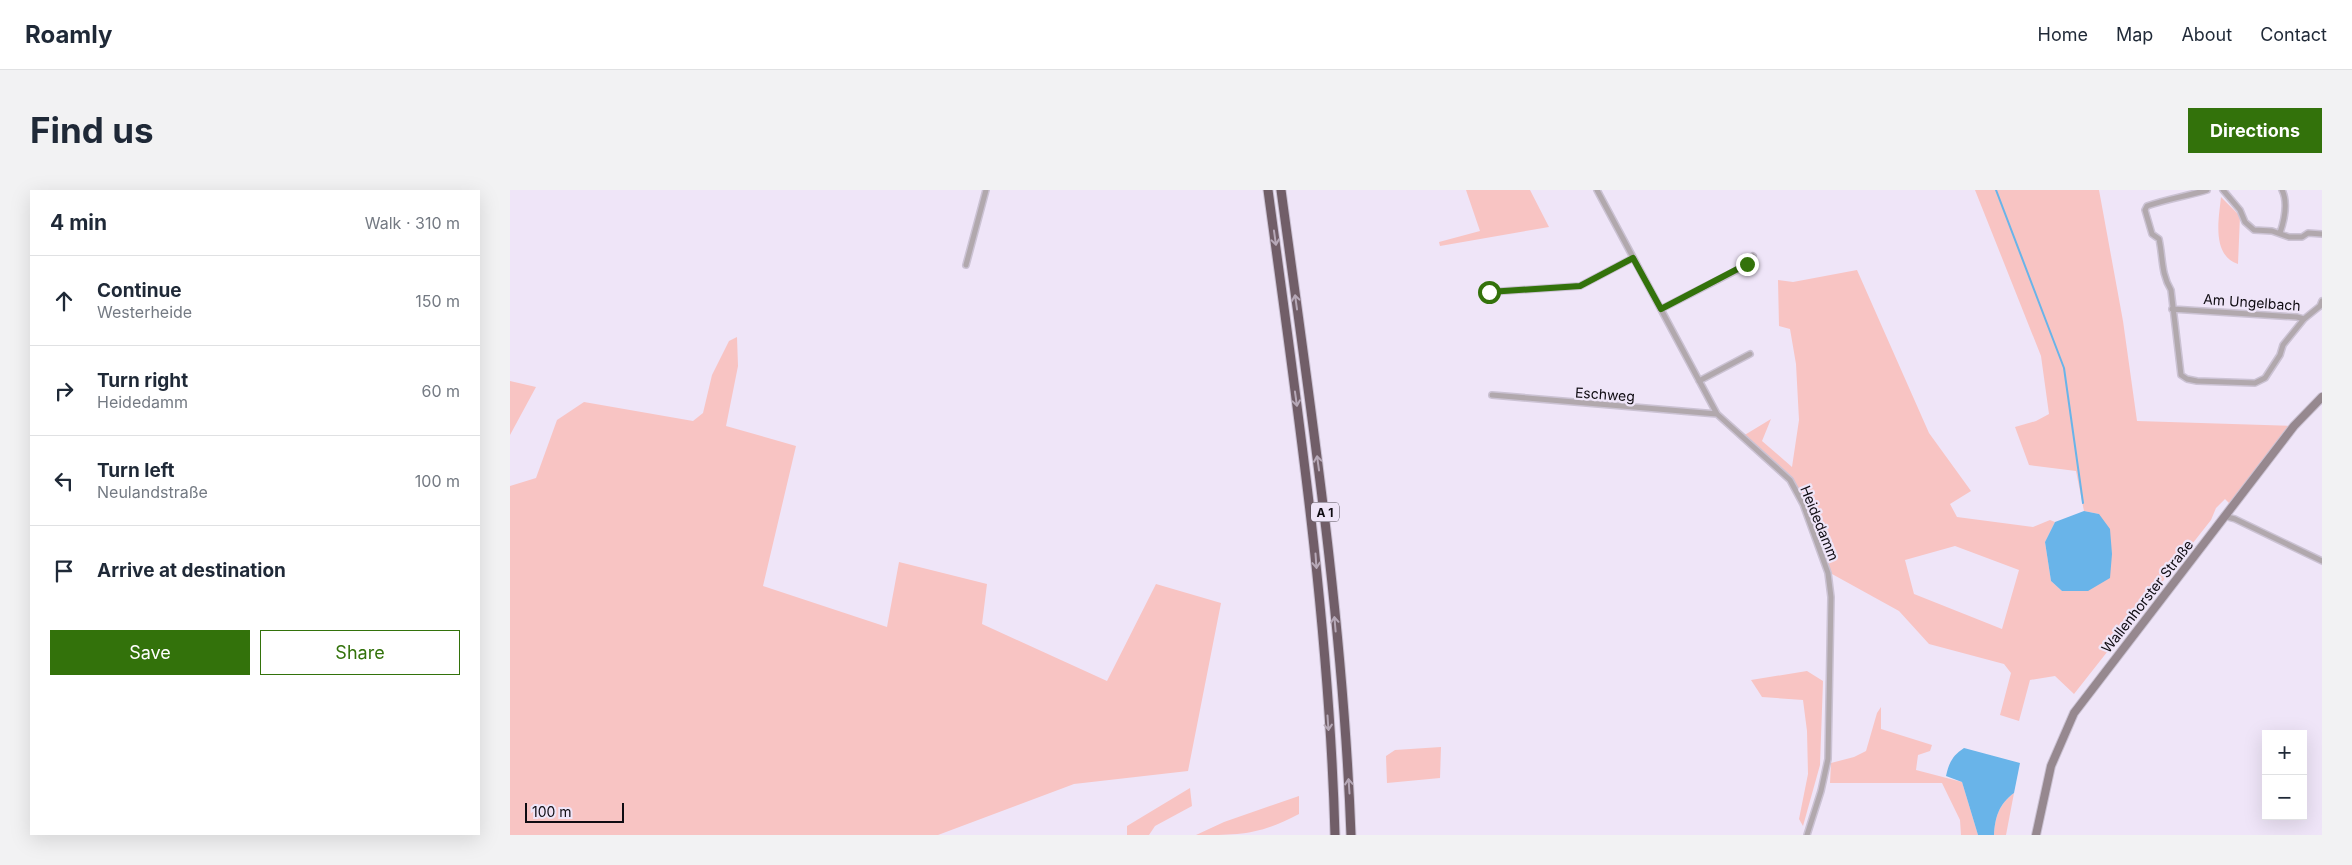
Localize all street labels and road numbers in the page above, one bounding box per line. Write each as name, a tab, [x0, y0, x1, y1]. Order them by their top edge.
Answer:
street label: Am Ungelbach	[2203, 290, 2301, 314]
street label: Eschweg	[1574, 383, 1636, 405]
street label: Heidedamm	[1797, 483, 1843, 563]
road number: A 1	[1311, 503, 1339, 522]
street label: Wallenhorster Straße	[2098, 536, 2196, 656]

